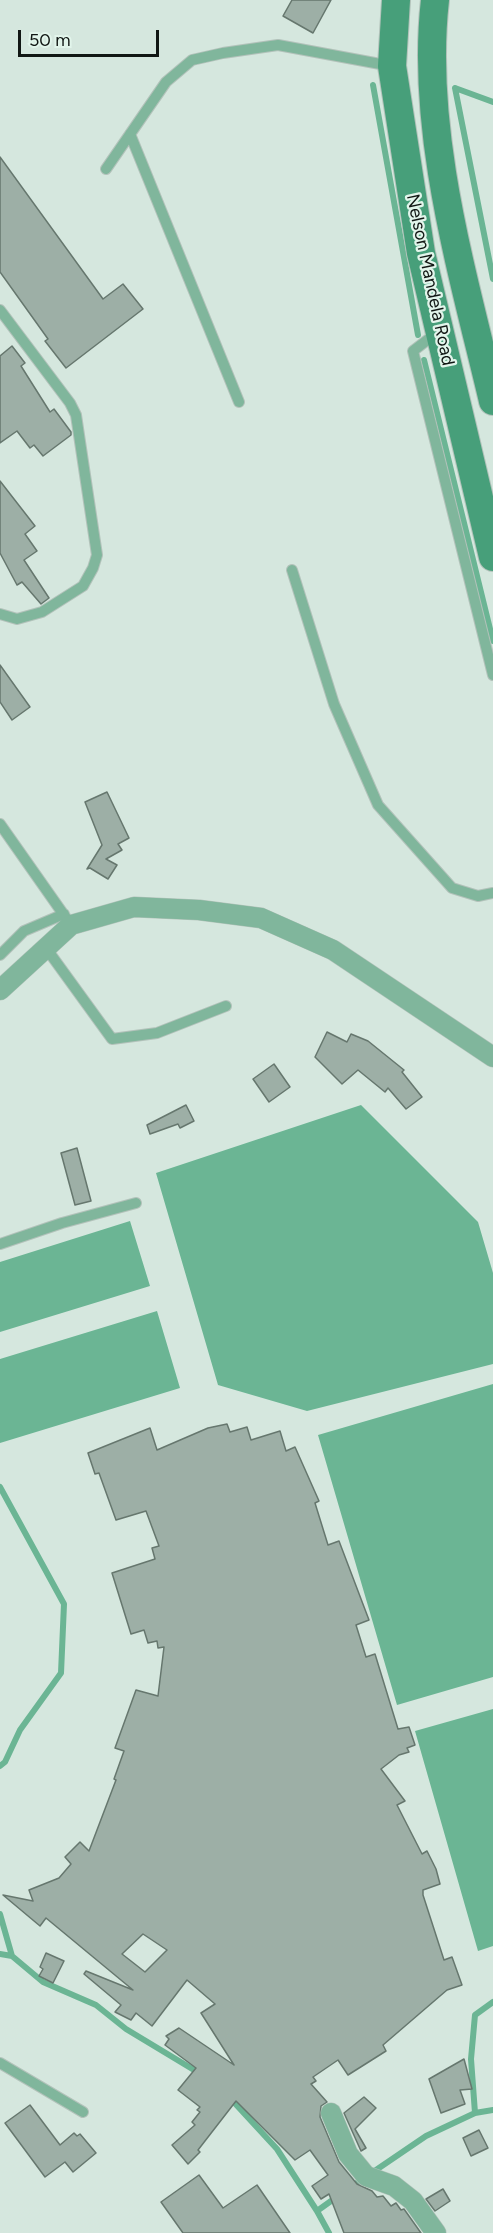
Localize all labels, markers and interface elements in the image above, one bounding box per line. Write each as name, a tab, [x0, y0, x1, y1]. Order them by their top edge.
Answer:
scale bar	[21, 18, 162, 56]
text: 50 m	[29, 29, 71, 51]
street label: Nelson Mandela Road	[401, 192, 459, 368]

